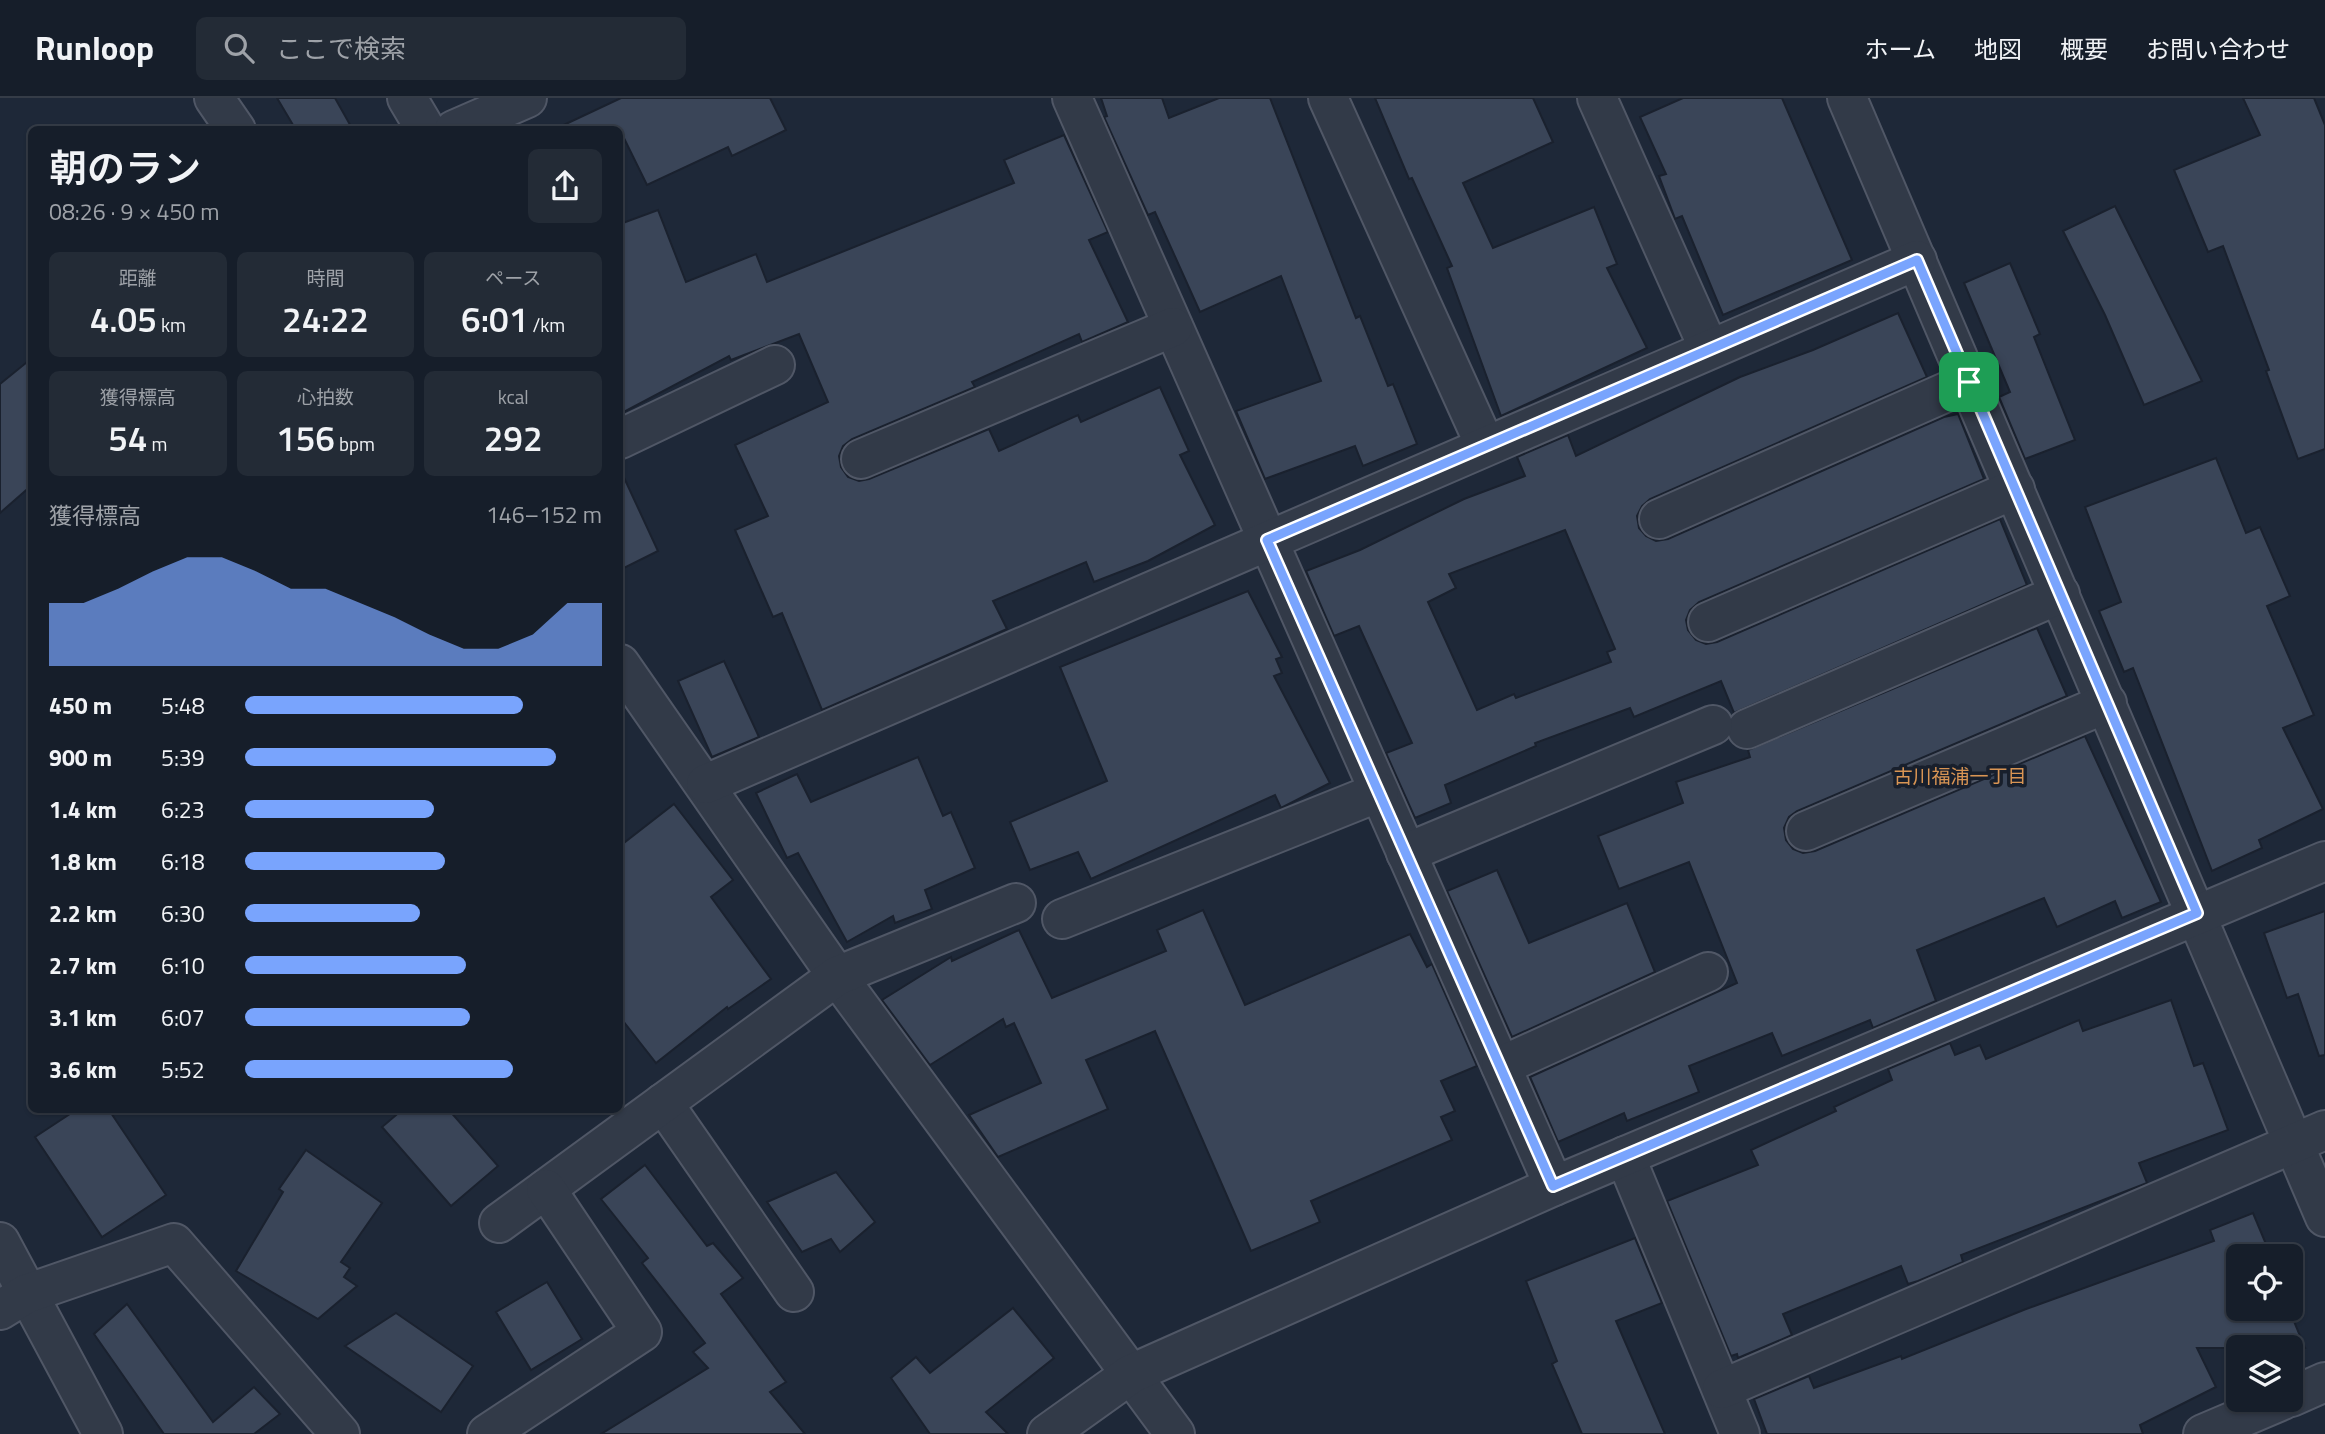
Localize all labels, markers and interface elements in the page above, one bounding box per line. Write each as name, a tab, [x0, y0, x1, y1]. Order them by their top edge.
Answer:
search box	[196, 17, 686, 80]
text: Runloop	[35, 23, 154, 73]
icon: search	[220, 29, 258, 67]
text: ここで検索	[276, 29, 406, 68]
text: ホーム	[1865, 31, 1936, 67]
text: 地図	[1974, 31, 2022, 67]
text: 概要	[2060, 31, 2108, 67]
text: お問い合わせ	[2146, 31, 2290, 67]
text: 朝のラン	[49, 139, 201, 197]
button: share	[528, 149, 602, 223]
text: 08:26 · 9 × 450 m	[49, 194, 219, 229]
text: 距離	[119, 263, 157, 292]
text: 時間	[306, 263, 345, 292]
text: ペース	[485, 263, 541, 292]
text: 4.05	[90, 292, 157, 346]
text: 24:22	[282, 292, 369, 346]
text: 6:01	[461, 292, 528, 346]
text: km	[157, 310, 186, 339]
text: /km	[528, 310, 565, 339]
pin	[1939, 352, 1999, 412]
icon: arrive	[1950, 363, 1988, 401]
text: 獲得標高	[100, 382, 176, 411]
text: 心拍数	[297, 382, 354, 411]
text: kcal	[498, 382, 529, 411]
text: 54	[108, 411, 147, 465]
text: 156	[276, 411, 335, 465]
text: 292	[484, 411, 543, 465]
text: m	[147, 429, 167, 458]
text: bpm	[335, 429, 375, 458]
text: 146–152 m	[486, 497, 602, 532]
text: 獲得標高	[49, 498, 141, 533]
text: 450 m	[49, 688, 112, 723]
text: 5:48	[161, 688, 205, 723]
text: 900 m	[49, 740, 112, 775]
text: 5:39	[161, 740, 205, 775]
district label: 古川福浦一丁目	[1893, 761, 2027, 790]
text: 1.4 km	[49, 792, 117, 827]
text: 6:23	[161, 792, 205, 827]
text: 1.8 km	[49, 844, 117, 879]
text: 6:18	[161, 844, 205, 879]
text: 2.2 km	[49, 896, 117, 931]
text: 6:30	[161, 896, 205, 931]
text: 2.7 km	[49, 948, 117, 983]
text: 6:10	[161, 948, 205, 983]
text: 3.1 km	[49, 1000, 117, 1035]
text: 6:07	[161, 1000, 205, 1035]
text: 3.6 km	[49, 1052, 117, 1087]
text: 5:52	[161, 1052, 205, 1087]
map controls	[2226, 1244, 2303, 1412]
button: locate	[2226, 1244, 2303, 1321]
button: layers	[2226, 1335, 2303, 1412]

